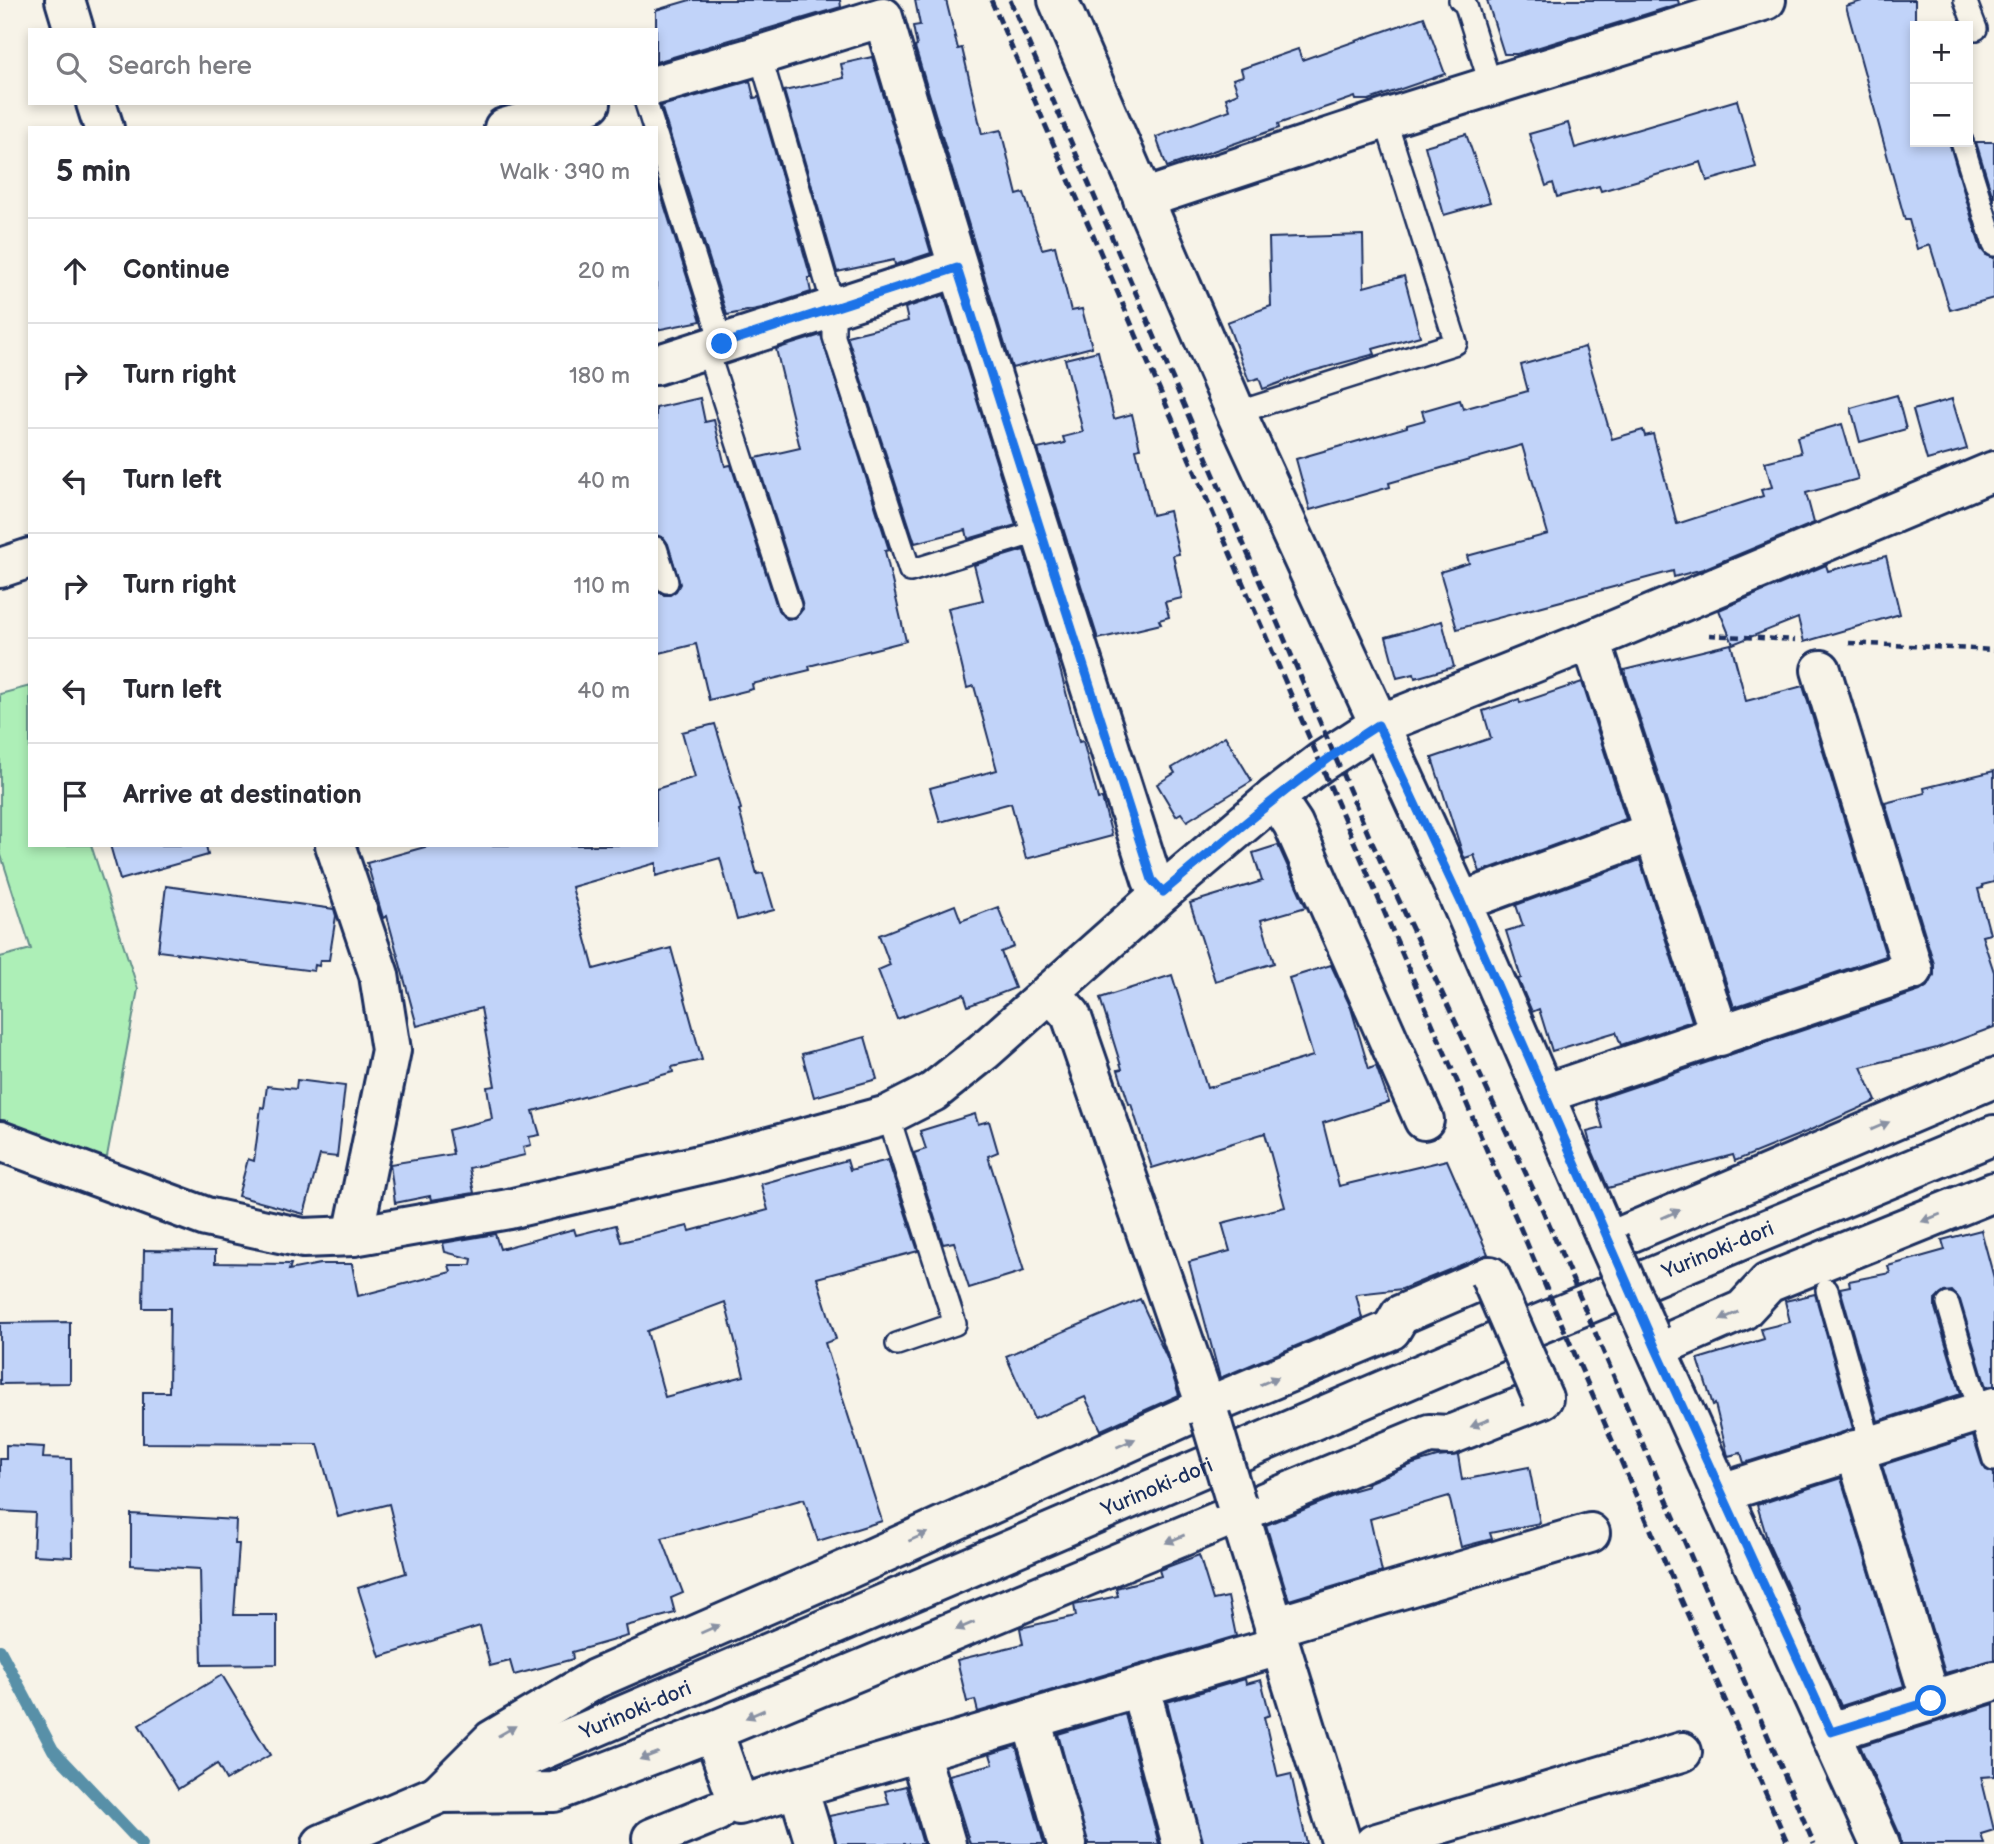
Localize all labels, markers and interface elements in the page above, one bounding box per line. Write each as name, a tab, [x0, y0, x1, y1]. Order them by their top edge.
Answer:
map controls	[1910, 21, 1973, 147]
button: +	[1910, 21, 1973, 84]
search box	[28, 28, 658, 105]
icon: search	[52, 48, 90, 86]
text: Search here	[108, 51, 252, 82]
button: −	[1910, 84, 1973, 147]
text: 5 min	[56, 154, 131, 190]
text: Walk · 390 m	[500, 158, 630, 186]
icon: ahead	[56, 252, 94, 290]
text: Continue	[123, 255, 230, 286]
text: 20 m	[578, 257, 630, 285]
route end	[706, 328, 737, 359]
icon: right	[56, 357, 94, 395]
text: Turn right	[123, 360, 236, 391]
text: 180 m	[569, 362, 630, 390]
icon: left	[56, 462, 94, 500]
text: Turn left	[123, 465, 222, 496]
text: 40 m	[577, 467, 630, 495]
icon: right	[56, 567, 94, 605]
text: Turn right	[123, 570, 236, 601]
text: 110 m	[573, 572, 630, 600]
icon: left	[56, 672, 94, 710]
text: Turn left	[123, 675, 222, 706]
text: 40 m	[577, 677, 630, 705]
icon: arrive	[56, 777, 94, 815]
text: Arrive at destination	[123, 780, 362, 811]
one-way arrow	[1870, 1120, 1891, 1131]
one-way arrow	[1661, 1208, 1681, 1220]
one-way arrow	[1920, 1212, 1941, 1223]
street label: Yurinoki-dori	[1657, 1216, 1777, 1285]
one-way arrow	[1719, 1310, 1739, 1322]
one-way arrow	[1258, 1375, 1279, 1386]
one-way arrow	[1469, 1418, 1490, 1429]
one-way arrow	[1115, 1437, 1136, 1448]
street label: Yurinoki-dori	[1097, 1452, 1216, 1522]
one-way arrow	[908, 1531, 928, 1543]
one-way arrow	[1165, 1534, 1186, 1545]
one-way arrow	[955, 1621, 976, 1632]
one-way arrow	[700, 1623, 720, 1635]
street label: Yurinoki-dori	[575, 1675, 695, 1745]
route start	[1915, 1685, 1946, 1716]
one-way arrow	[745, 1708, 766, 1719]
one-way arrow	[498, 1724, 517, 1737]
one-way arrow	[639, 1750, 660, 1761]

